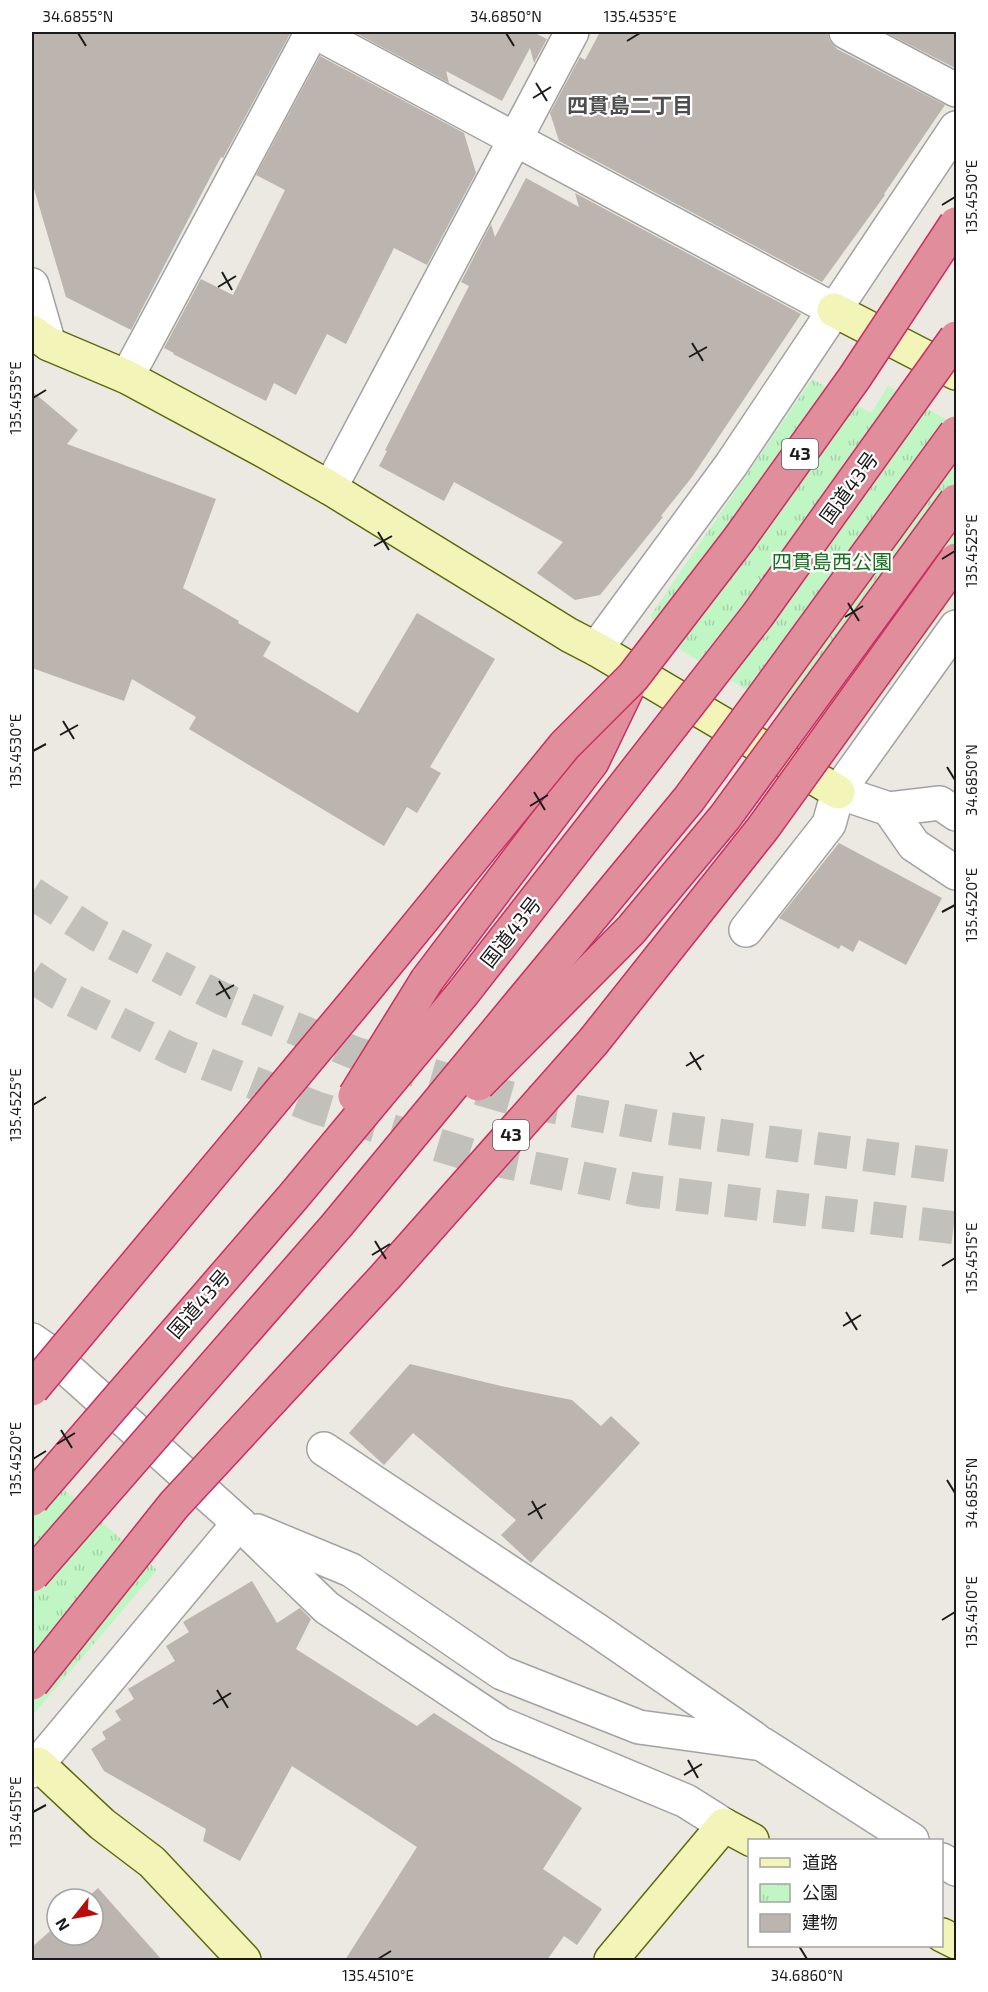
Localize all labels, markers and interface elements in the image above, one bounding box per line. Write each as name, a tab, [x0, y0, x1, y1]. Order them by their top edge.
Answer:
text: 34.6855°N	[43, 7, 113, 25]
text: 34.6850°N	[470, 7, 542, 25]
text: 135.4535°E	[603, 7, 677, 25]
district label: 四貫島二丁目	[567, 92, 693, 117]
text: 135.4530°E	[962, 160, 980, 234]
text: 135.4535°E	[6, 361, 24, 435]
road number: 43	[782, 439, 818, 469]
street label: 国道43号	[814, 447, 882, 528]
text: 135.4525°E	[962, 514, 980, 588]
park label: 四貫島西公園	[772, 549, 892, 573]
text: 135.4530°E	[6, 714, 24, 788]
text: 34.6850°N	[962, 744, 980, 816]
text: 135.4520°E	[962, 868, 980, 942]
street label: 国道43号	[475, 891, 545, 972]
text: 135.4525°E	[6, 1068, 24, 1142]
road number: 43	[493, 1120, 529, 1150]
text: 135.4515°E	[962, 1223, 980, 1293]
street label: 国道43号	[162, 1264, 235, 1343]
text: 135.4520°E	[6, 1422, 24, 1496]
text: 34.6855°N	[962, 1458, 980, 1528]
text: 135.4510°E	[962, 1576, 980, 1648]
text: 135.4515°E	[6, 1777, 24, 1847]
legend	[748, 1839, 943, 1947]
text: 道路	[802, 1851, 838, 1873]
text: 公園	[802, 1881, 838, 1903]
north arrow	[45, 1887, 105, 1947]
text: 建物	[802, 1911, 838, 1933]
text: N	[51, 1915, 73, 1935]
text: 135.4510°E	[342, 1966, 414, 1984]
text: 34.6860°N	[771, 1966, 843, 1984]

